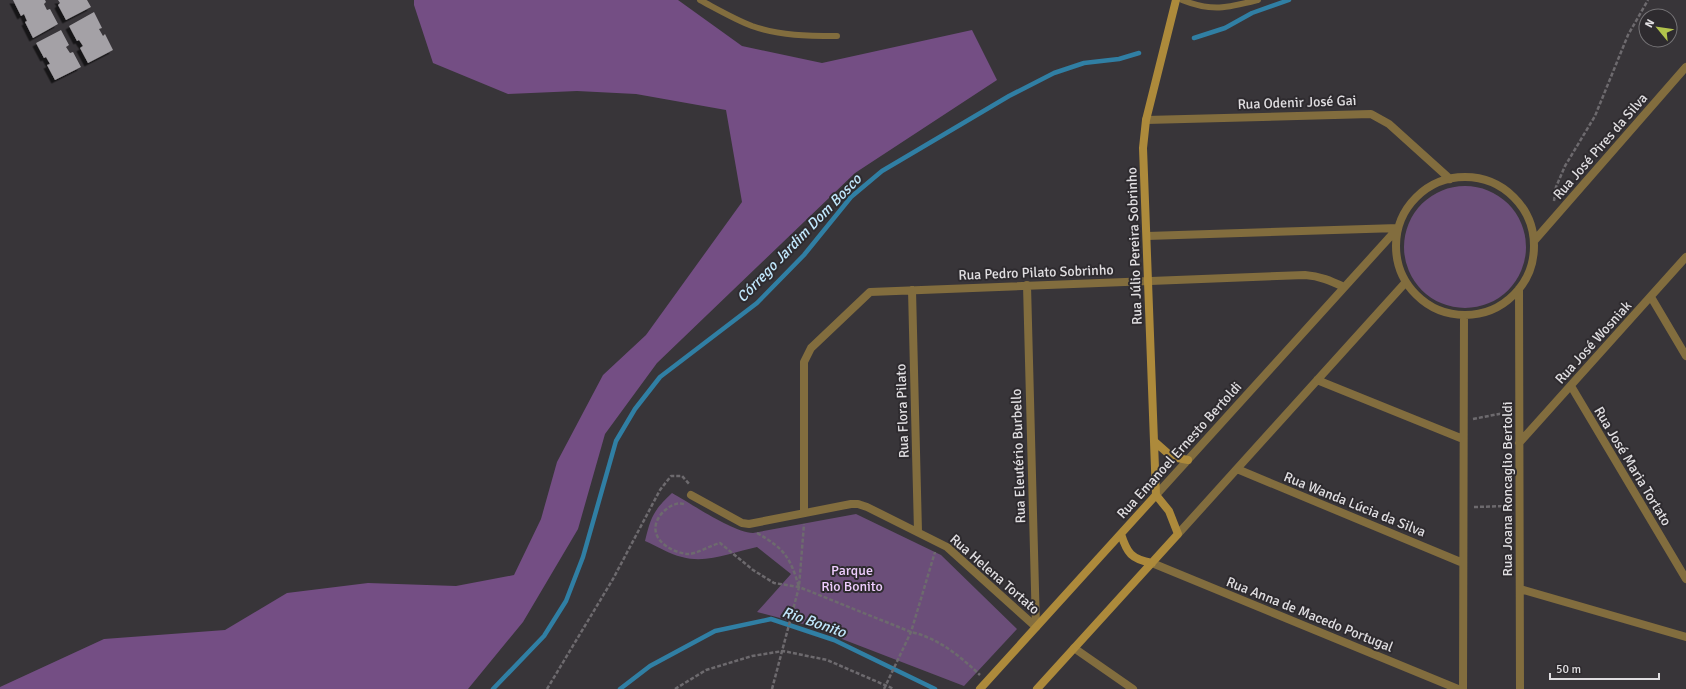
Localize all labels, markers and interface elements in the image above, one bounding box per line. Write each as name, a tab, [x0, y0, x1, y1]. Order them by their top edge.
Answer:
north arrow	[1638, 8, 1678, 48]
text: N	[1642, 17, 1657, 30]
street label: Rua José Pires da Silva	[1550, 90, 1651, 203]
street label: Rua Odenir José Gai	[1237, 92, 1357, 113]
street label: Rua Júlio Pereira Sobrinho	[1123, 167, 1146, 325]
water label: Córrego Jardim Dom Bosco	[733, 169, 866, 306]
street label: Rua Pedro Pilato Sobrinho	[958, 261, 1114, 284]
street label: Rua José Wosniak	[1552, 297, 1635, 387]
street label: Rua Flora Pilato	[892, 363, 913, 459]
street label: Rua Emanoel Ernesto Bertoldi	[1113, 378, 1245, 522]
street label: Rua Eleutério Burbello	[1008, 388, 1029, 524]
street label: Rua Joana Roncaglio Bertoldi	[1499, 402, 1516, 576]
street label: Rua José Maria Tortato	[1590, 404, 1675, 529]
street label: Rua Wanda Lúcia da Silva	[1281, 468, 1428, 541]
street label: Rua Helena Tortato	[946, 531, 1043, 618]
park label: Parque Rio Bonito	[821, 562, 883, 595]
street label: Rua Anna de Macedo Portugal	[1224, 573, 1396, 656]
water label: Rio Bonito	[780, 603, 849, 642]
scale bar	[1550, 655, 1659, 681]
text: 50 m	[1556, 662, 1581, 677]

